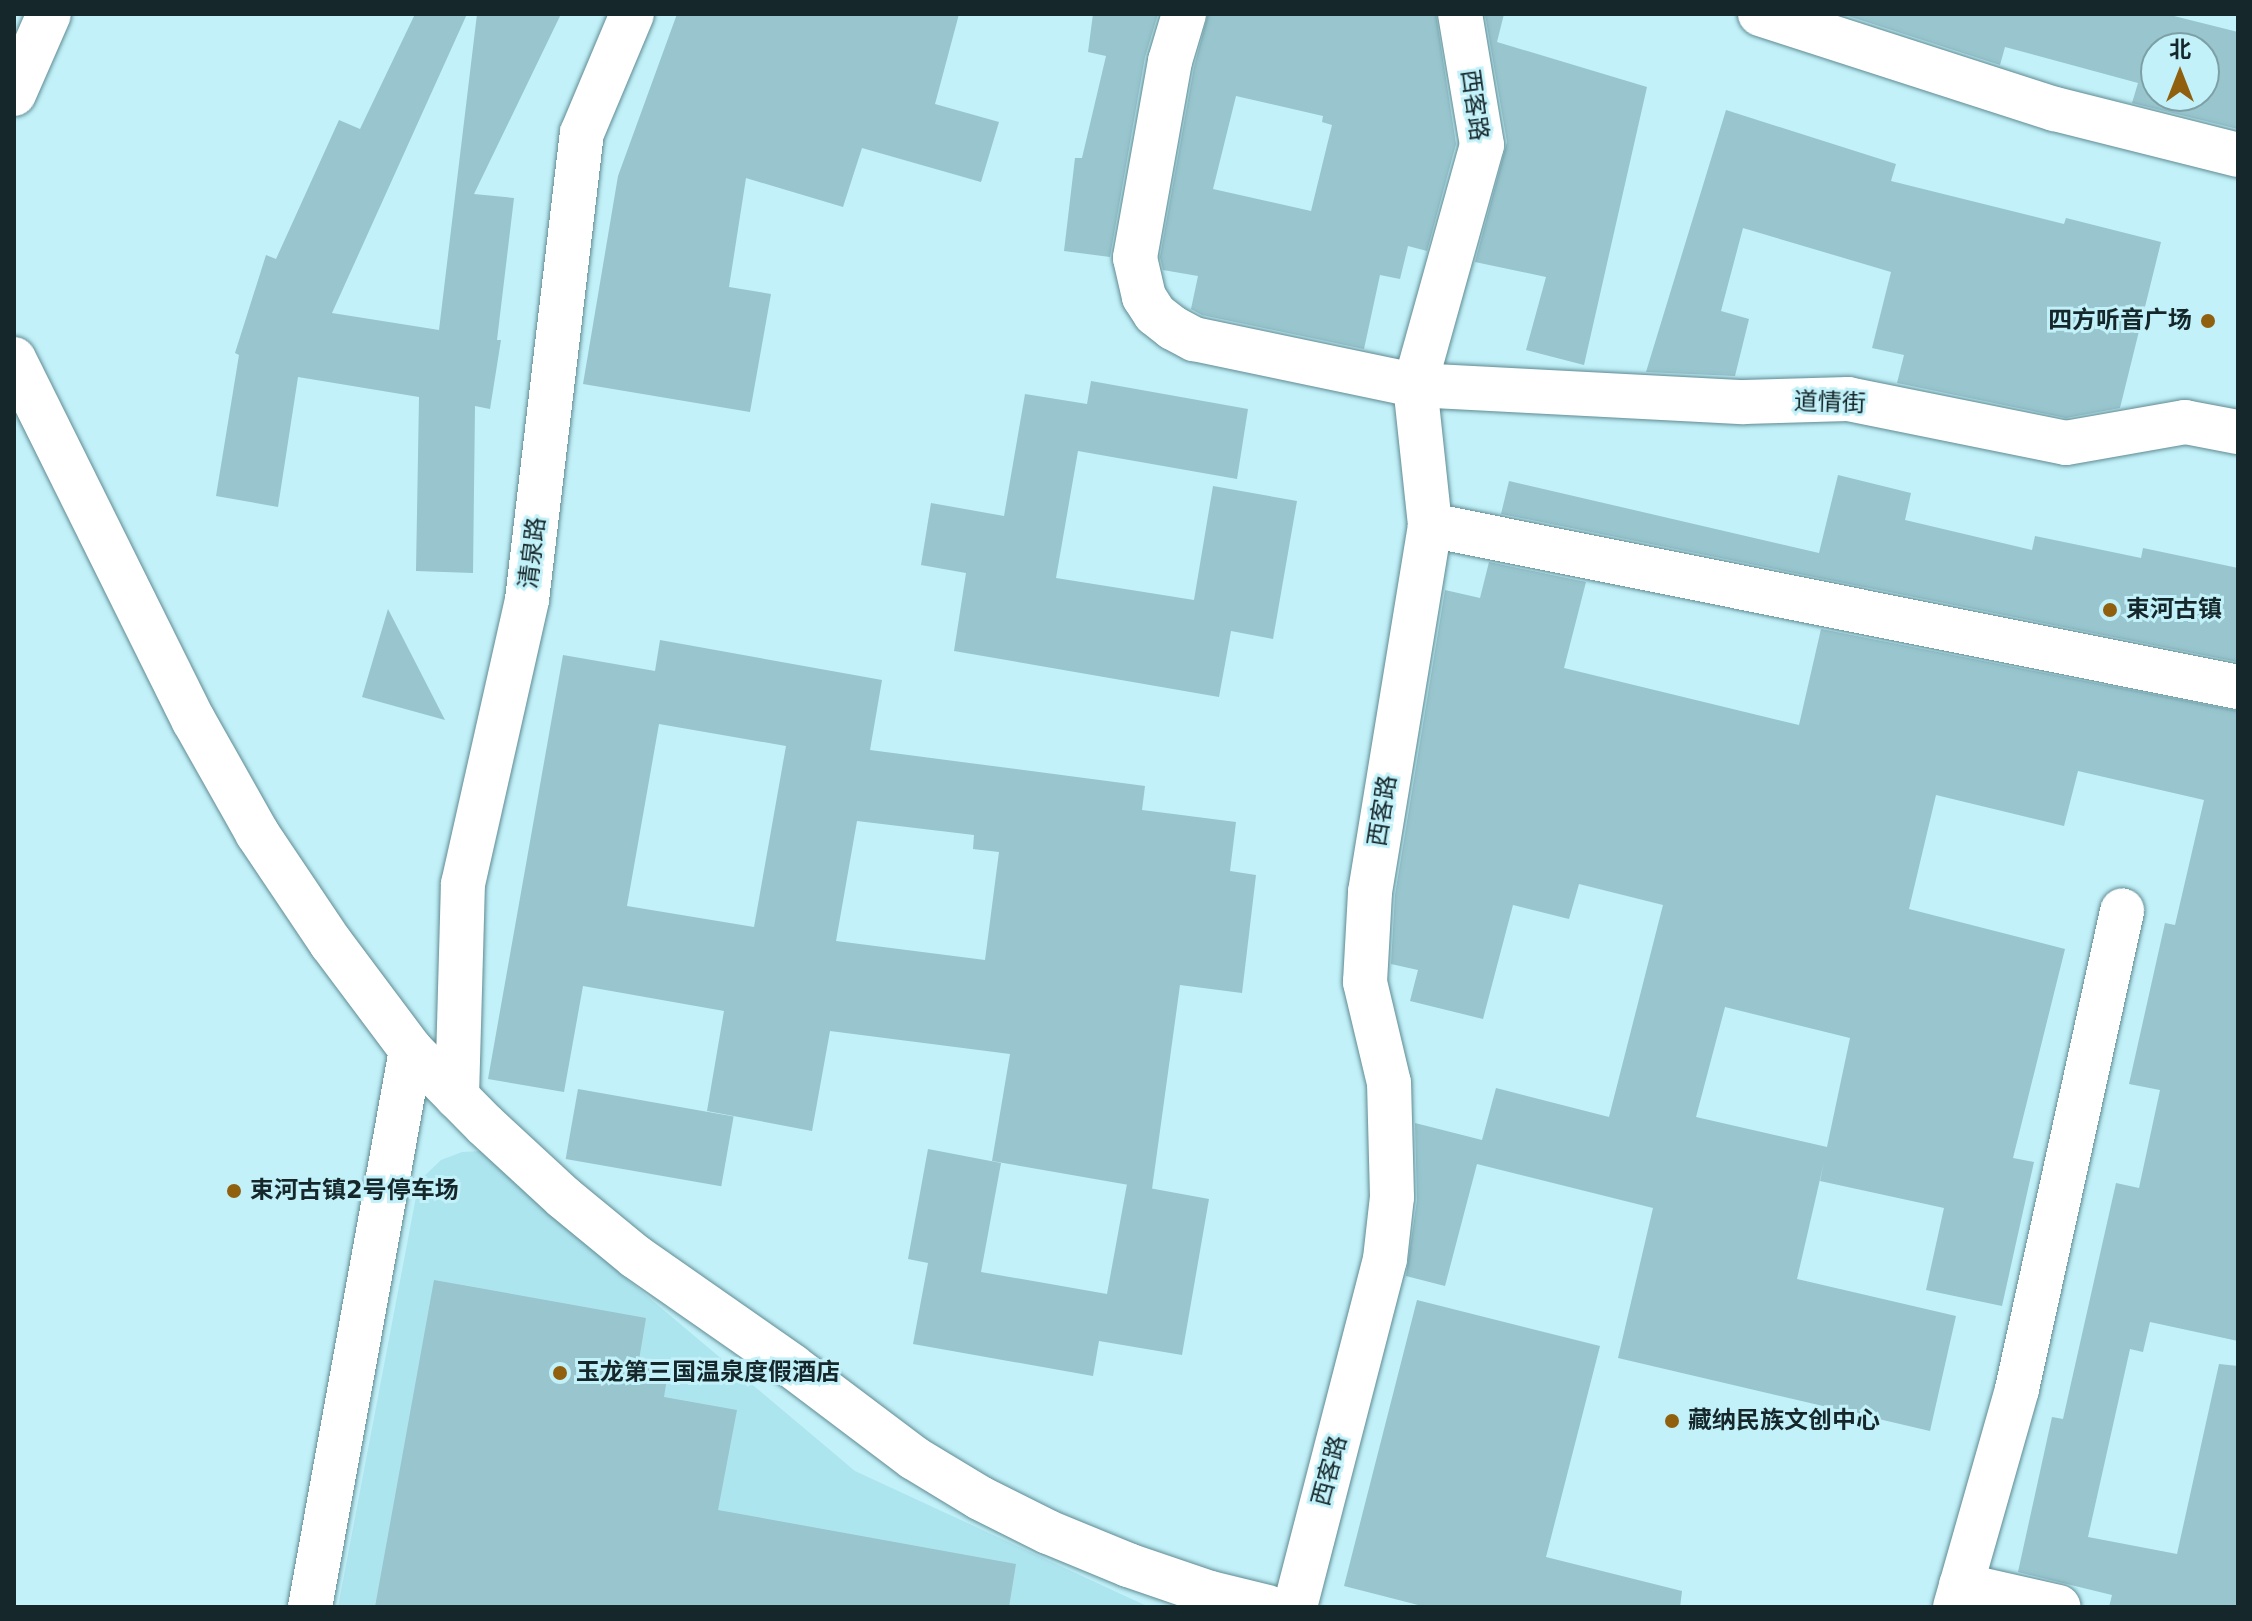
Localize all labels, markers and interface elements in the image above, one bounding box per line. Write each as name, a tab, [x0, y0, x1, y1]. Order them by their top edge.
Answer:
north arrow	[2140, 32, 2220, 112]
text: 北	[2169, 37, 2191, 62]
street label: 西客路	[1455, 67, 1493, 143]
place label: 四方听音广场	[2048, 307, 2192, 335]
marker: 四方听音广场	[2199, 312, 2217, 330]
street label: 道情街	[1794, 387, 1866, 419]
street label: 清泉路	[514, 516, 552, 590]
place label: 束河古镇	[2126, 596, 2222, 624]
marker: 束河古镇	[2101, 601, 2119, 619]
street label: 西客路	[1363, 773, 1403, 849]
place label: 束河古镇2号停车场	[250, 1177, 459, 1205]
marker: 束河古镇2号停车场	[225, 1182, 243, 1200]
place label: 玉龙第三国温泉度假酒店	[576, 1359, 840, 1387]
marker: 玉龙第三国温泉度假酒店	[551, 1364, 569, 1382]
place label: 藏纳民族文创中心	[1688, 1407, 1880, 1435]
marker: 藏纳民族文创中心	[1663, 1412, 1681, 1430]
street label: 西客路	[1307, 1432, 1353, 1510]

